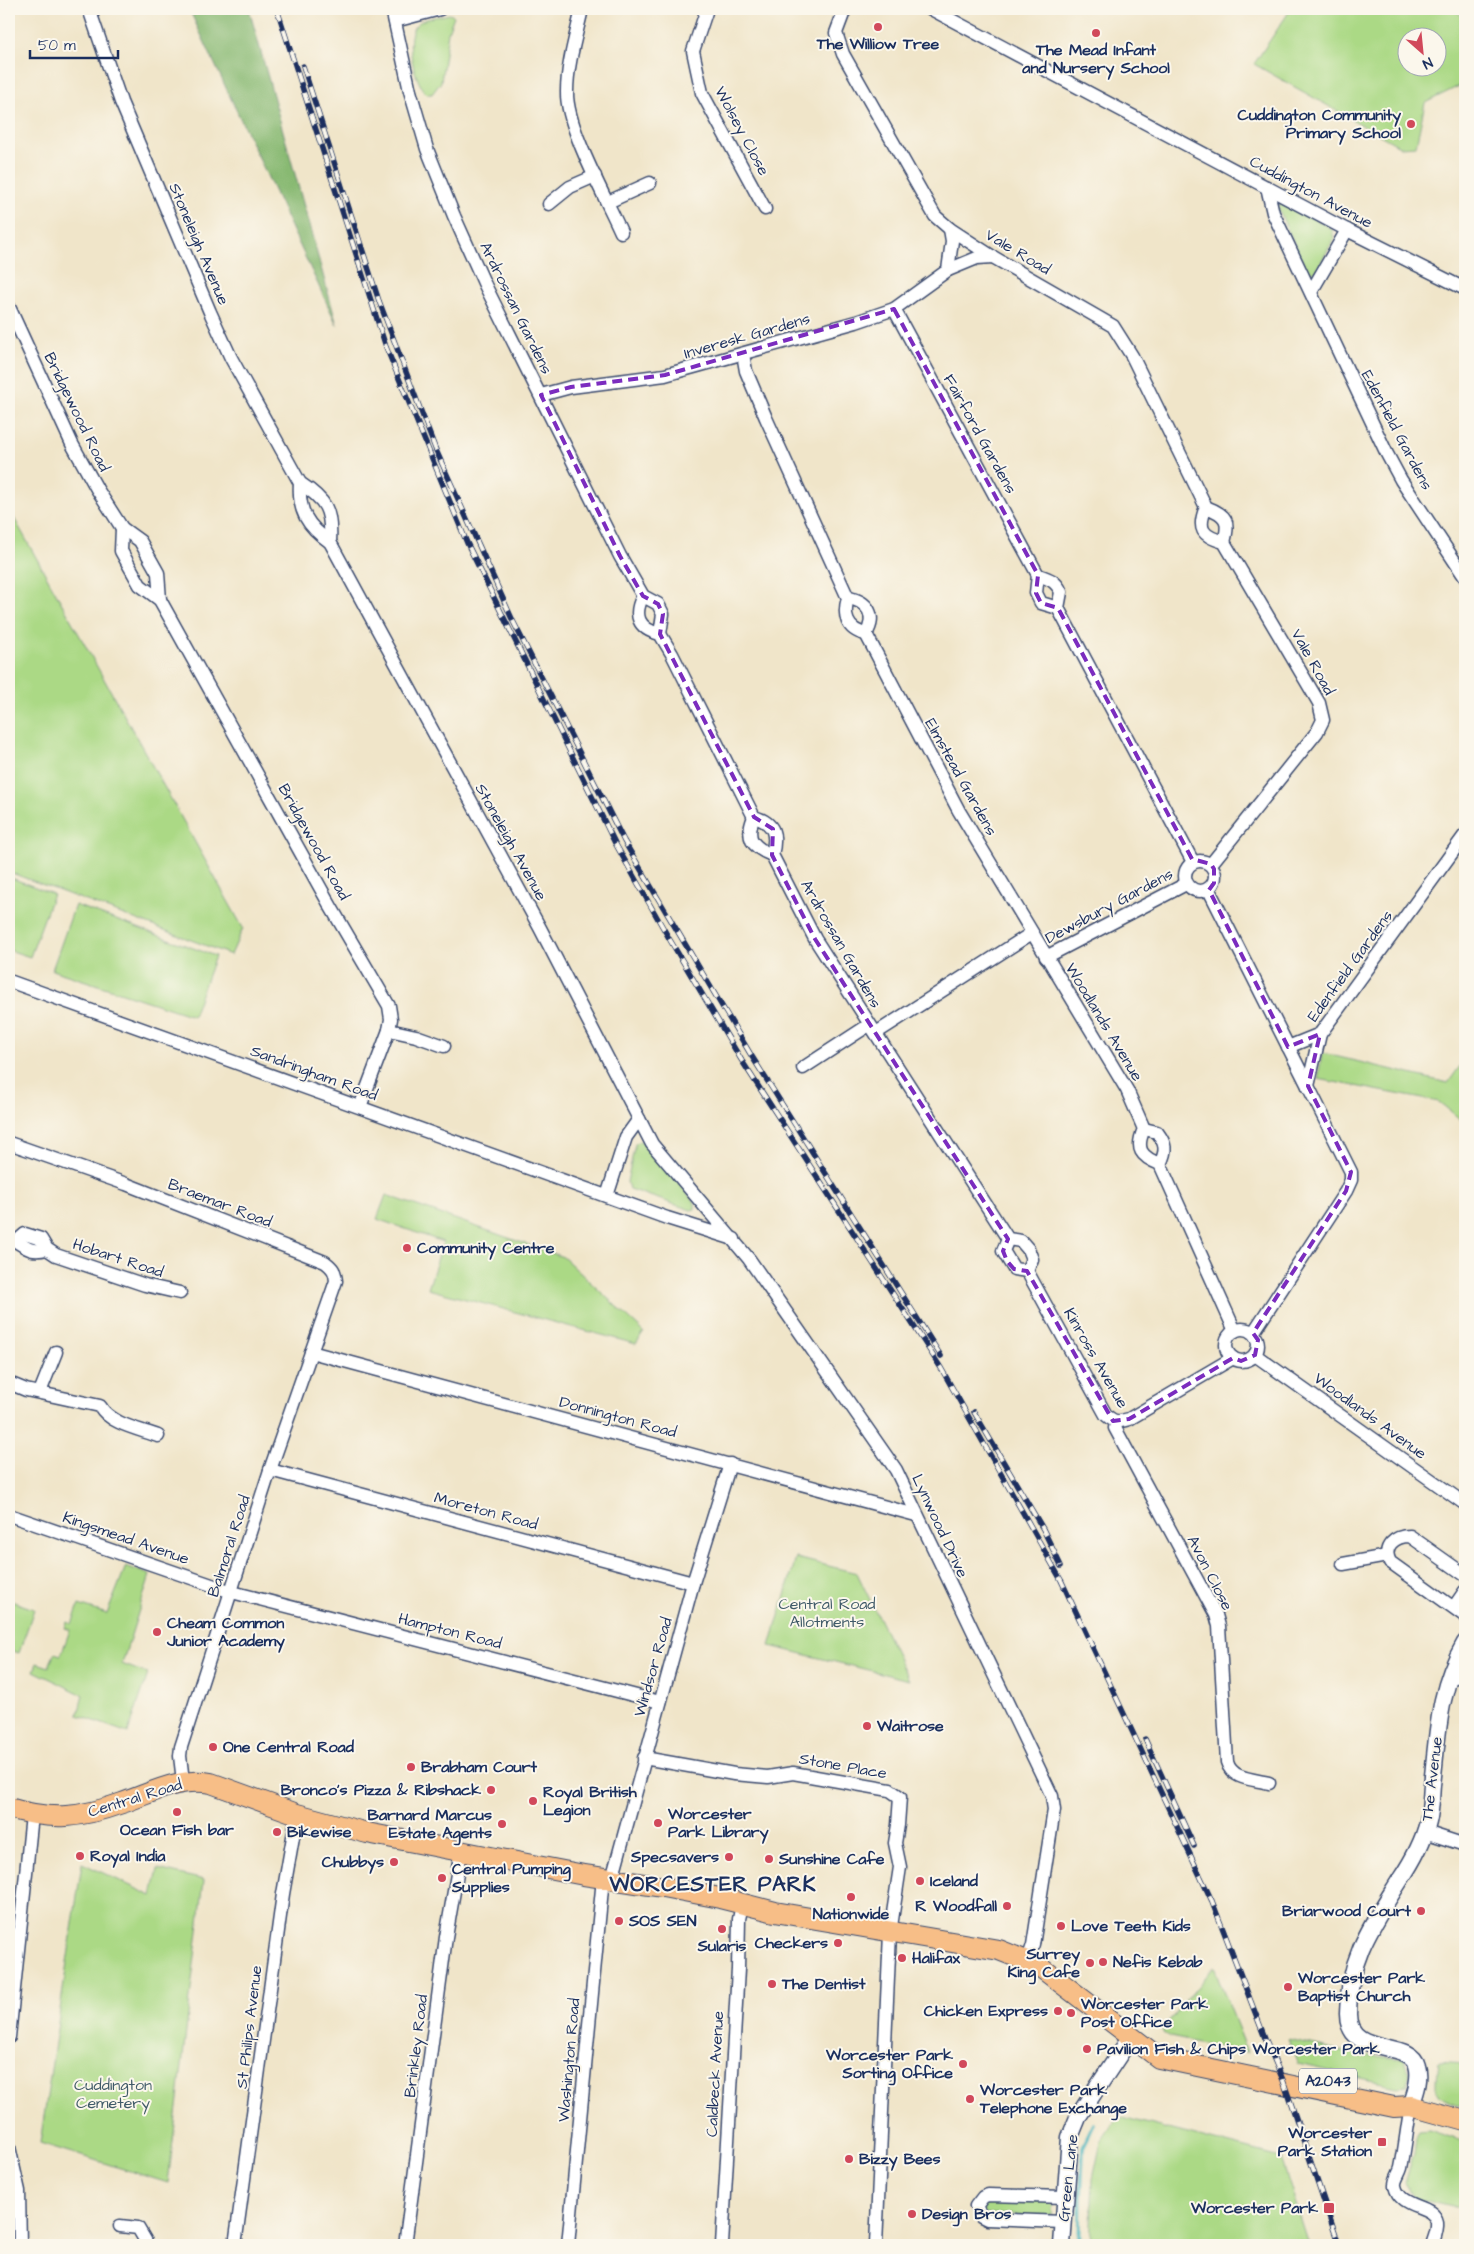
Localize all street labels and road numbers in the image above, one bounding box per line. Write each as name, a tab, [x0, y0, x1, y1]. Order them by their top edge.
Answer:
street label: Wolsey Close	[708, 83, 775, 180]
street label: Cuddington Avenue	[1245, 150, 1377, 235]
street label: Stoneleigh Avenue	[162, 180, 235, 309]
street label: Vale Road	[981, 224, 1055, 280]
street label: Ardrossan Gardens	[474, 238, 558, 378]
street label: Inveresk Gardens	[681, 308, 813, 364]
street label: Bridgewood Road	[38, 349, 115, 476]
street label: Edenfield Gardens	[1356, 366, 1438, 494]
street label: Fairford Gardens	[938, 370, 1022, 498]
street label: Vale Road	[1286, 625, 1340, 699]
street label: Elmstead Gardens	[920, 714, 1002, 840]
street label: Bridgewood Road	[272, 780, 355, 905]
street label: Stoneleigh Avenue	[469, 780, 552, 905]
street label: Dewsbury Gardens	[1041, 863, 1177, 950]
street label: Ardrossan Gardens	[795, 876, 887, 1012]
street label: Edenfield Gardens	[1302, 906, 1398, 1026]
street label: Woodlands Avenue	[1060, 959, 1148, 1086]
street label: Sandringham Road	[247, 1040, 381, 1107]
street label: Braemar Road	[165, 1173, 275, 1233]
street label: Hobart Road	[70, 1233, 166, 1283]
street label: Kinross Avenue	[1058, 1304, 1134, 1412]
street label: Woodlands Avenue	[1309, 1368, 1431, 1465]
street label: Donnington Road	[557, 1391, 679, 1444]
street label: Lynwood Drive	[905, 1471, 974, 1582]
street label: Moreton Road	[432, 1487, 540, 1535]
street label: Balmoral Road	[202, 1492, 256, 1600]
street label: Kingsmead Avenue	[60, 1506, 192, 1571]
street label: Avon Close	[1182, 1532, 1238, 1615]
street label: Hampton Road	[396, 1608, 504, 1654]
street label: Windsor Road	[628, 1615, 678, 1719]
street label: The Avenue	[1416, 1735, 1448, 1822]
street label: Stone Place	[798, 1747, 889, 1785]
street label: Central Road	[85, 1773, 185, 1823]
street label: St Philips Avenue	[231, 1964, 268, 2090]
street label: Brinkley Road	[399, 1993, 434, 2099]
street label: Washington Road	[553, 1997, 586, 2123]
street label: Caldbeck Avenue	[701, 2010, 729, 2138]
road number: A2043	[1299, 2068, 1357, 2094]
street label: Green Lane	[1052, 2133, 1084, 2223]

